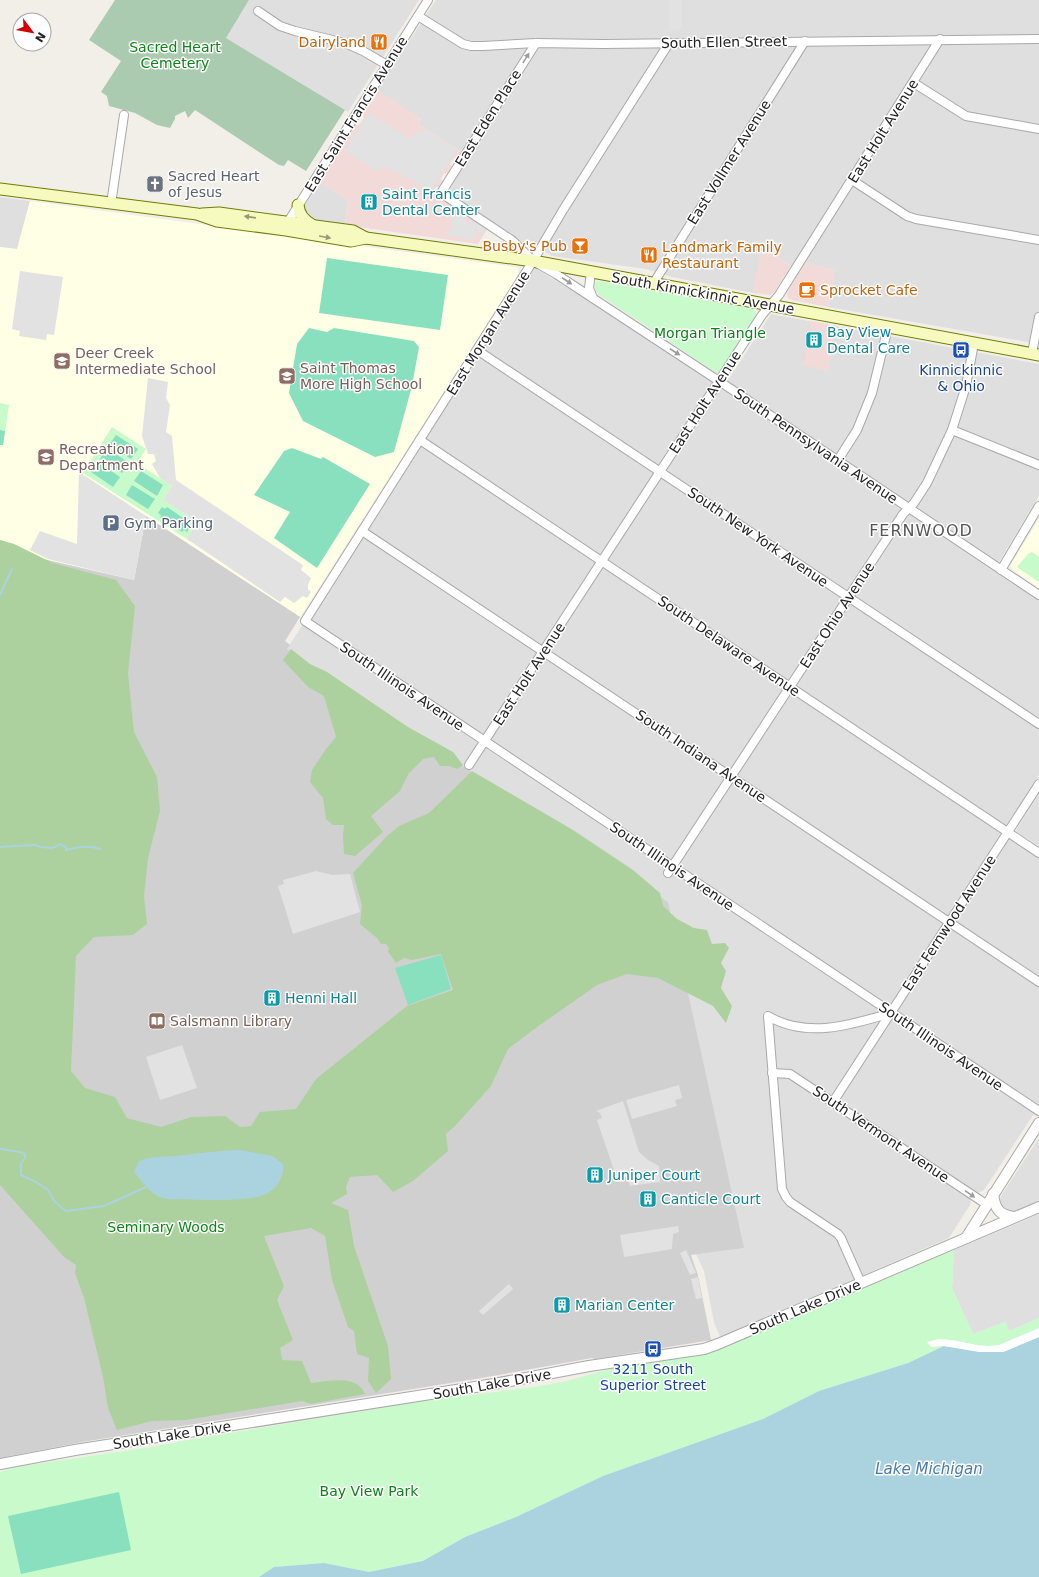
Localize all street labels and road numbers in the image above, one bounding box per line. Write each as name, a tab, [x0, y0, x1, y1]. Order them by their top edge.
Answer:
street label: East Saint Francis Avenue	[301, 33, 411, 195]
street label: South Ellen Street	[661, 33, 788, 51]
street label: East Eden Place	[452, 66, 524, 170]
street label: East Holt Avenue	[845, 76, 921, 186]
street label: East Vollmer Avenue	[684, 97, 774, 227]
street label: East Morgan Avenue	[443, 268, 533, 398]
street label: South Kinnickinnic Avenue	[610, 269, 796, 317]
street label: East Holt Avenue	[666, 347, 744, 457]
street label: South Pennsylvania Avenue	[731, 385, 901, 507]
street label: South New York Avenue	[685, 484, 831, 590]
street label: East Ohio Avenue	[797, 559, 877, 671]
street label: South Delaware Avenue	[655, 593, 803, 699]
street label: East Holt Avenue	[490, 619, 568, 729]
street label: South Illinois Avenue	[337, 639, 467, 733]
street label: South Indiana Avenue	[633, 706, 769, 806]
street label: South Illinois Avenue	[607, 819, 737, 913]
street label: East Fernwood Avenue	[899, 852, 999, 994]
street label: South Illinois Avenue	[876, 999, 1006, 1093]
street label: South Vermont Avenue	[810, 1082, 952, 1186]
street label: South Lake Drive	[747, 1276, 863, 1338]
street label: South Lake Drive	[432, 1366, 552, 1402]
street label: South Lake Drive	[112, 1418, 232, 1452]

